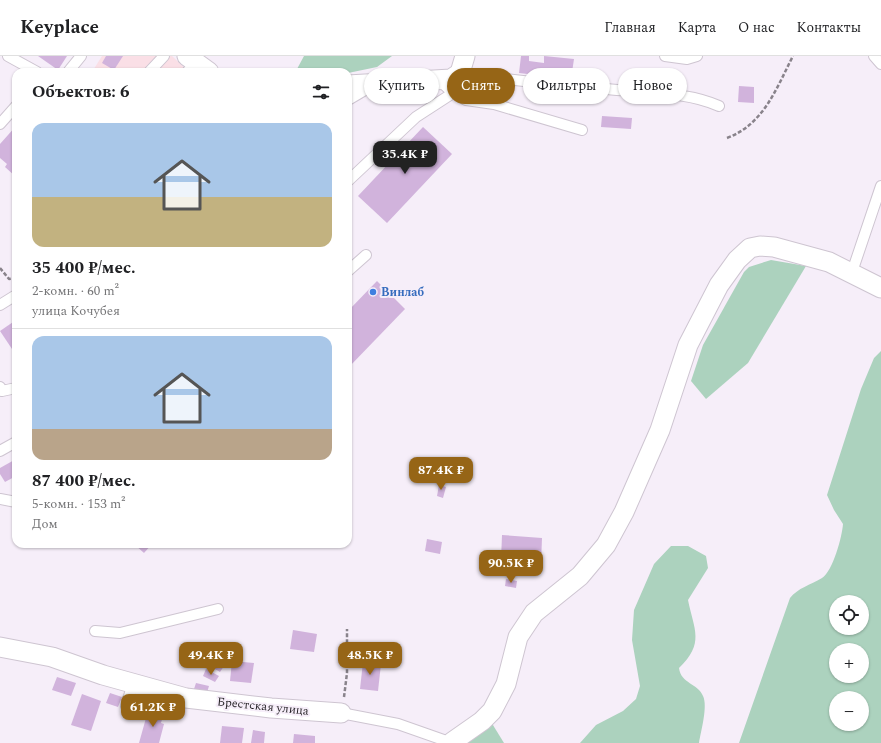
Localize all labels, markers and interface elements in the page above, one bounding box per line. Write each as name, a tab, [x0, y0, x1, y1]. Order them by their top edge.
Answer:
text: Keyplace	[20, 13, 99, 42]
text: Главная	[604, 17, 656, 38]
text: Карта	[678, 17, 716, 38]
text: О нас	[738, 17, 775, 38]
text: Контакты	[797, 17, 861, 38]
chip: Купить	[364, 68, 439, 104]
chip: Снять	[447, 68, 515, 104]
chip: Фильтры	[523, 68, 610, 104]
chip: Новое	[618, 68, 687, 104]
text: Объектов: 6	[32, 79, 130, 105]
icon: filters	[310, 81, 332, 103]
pin: 35.4K ₽	[368, 141, 442, 175]
text: 35.4K ₽	[382, 144, 428, 164]
icon: home	[146, 149, 218, 221]
text: 35 400 ₽/мес.	[32, 255, 136, 281]
text: 2-комн. · 60 m²	[32, 281, 119, 301]
place label: Винлаб	[381, 283, 424, 302]
marker: Винлаб	[368, 287, 378, 297]
text: улица Кочубея	[32, 301, 120, 321]
icon: home	[146, 362, 218, 434]
pin: 87.4K ₽	[404, 457, 478, 491]
text: 87.4K ₽	[418, 460, 464, 480]
text: 87 400 ₽/мес.	[32, 468, 136, 494]
text: 5-комн. · 153 m²	[32, 494, 125, 514]
text: Дом	[32, 514, 58, 534]
pin: 90.5K ₽	[474, 550, 548, 584]
text: 90.5K ₽	[488, 553, 534, 573]
map controls	[829, 595, 869, 731]
button: locate	[829, 595, 869, 635]
pin: 49.4K ₽	[174, 642, 248, 676]
pin: 48.5K ₽	[333, 642, 407, 676]
button: +	[829, 643, 869, 683]
text: 49.4K ₽	[188, 645, 234, 665]
text: 48.5K ₽	[347, 645, 393, 665]
button: −	[829, 691, 869, 731]
street label: Брестская улица	[216, 692, 310, 721]
pin: 61.2K ₽	[116, 694, 190, 728]
text: 61.2K ₽	[130, 697, 176, 717]

